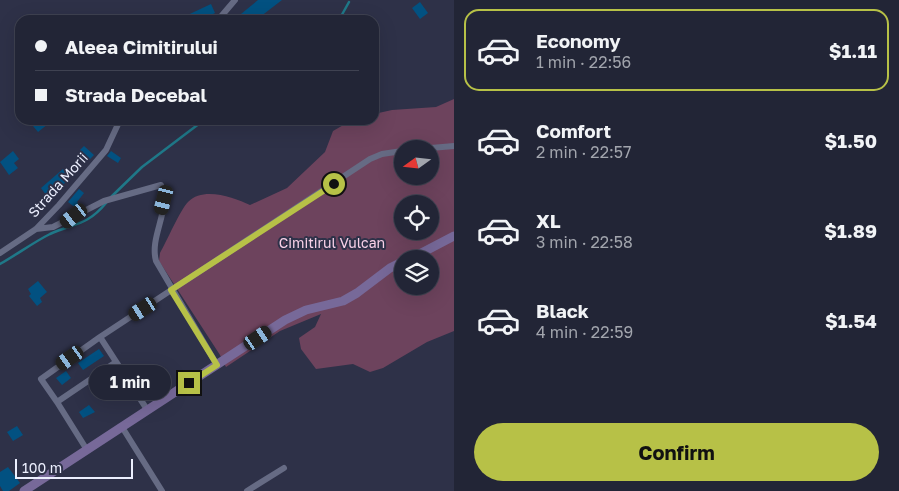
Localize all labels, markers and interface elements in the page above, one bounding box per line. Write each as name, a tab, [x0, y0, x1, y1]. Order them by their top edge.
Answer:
icon: car	[476, 28, 521, 73]
text: Economy	[536, 29, 621, 52]
text: Aleea Cimitirului	[65, 35, 218, 58]
text: $1.11	[829, 39, 877, 62]
text: 1 min · 22:56	[536, 52, 631, 72]
text: Strada Decebal	[65, 83, 207, 106]
icon: car	[476, 118, 521, 163]
text: Comfort	[536, 119, 611, 142]
text: $1.50	[824, 129, 877, 152]
north arrow	[394, 140, 439, 185]
map controls	[394, 140, 439, 295]
text: 2 min · 22:57	[536, 142, 632, 162]
street label: Strada Morii	[24, 149, 91, 220]
route start	[323, 173, 345, 195]
car	[153, 184, 174, 216]
button: locate	[394, 195, 439, 240]
car	[57, 201, 90, 231]
icon: car	[476, 208, 521, 253]
text: XL	[536, 209, 561, 232]
text: $1.89	[824, 219, 877, 242]
text: 3 min · 22:58	[536, 232, 633, 252]
park label: Cimitirul Vulcan	[279, 234, 385, 251]
button: layers	[394, 250, 439, 295]
car	[126, 295, 159, 323]
icon: car	[476, 298, 521, 343]
text: Black	[536, 299, 589, 322]
text: $1.54	[825, 309, 877, 332]
text: 4 min · 22:59	[536, 322, 633, 342]
car	[241, 323, 274, 353]
car	[53, 343, 86, 373]
callout: 1 min	[89, 366, 172, 400]
text: 1 min	[110, 372, 150, 392]
route end	[178, 372, 200, 394]
button: Confirm	[474, 423, 879, 481]
scale bar	[15, 456, 132, 479]
text: 100 m	[22, 459, 62, 476]

